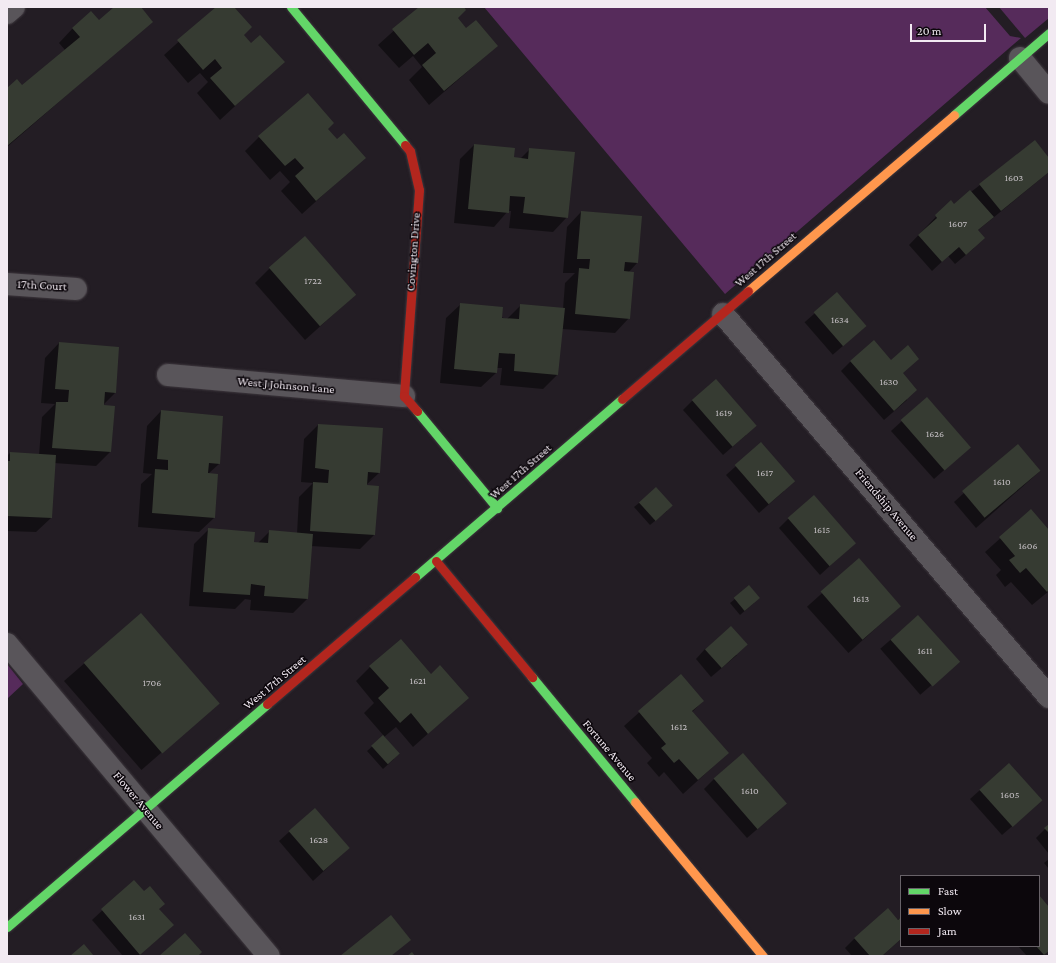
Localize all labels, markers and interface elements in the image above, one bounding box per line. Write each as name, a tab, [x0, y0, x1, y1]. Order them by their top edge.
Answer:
scale bar	[912, 16, 988, 42]
text: 20 m	[917, 24, 941, 38]
house number: 1603	[1005, 172, 1023, 184]
street label: Covington Drive	[404, 212, 424, 292]
house number: 1607	[949, 218, 967, 230]
street label: West 17th Street	[732, 229, 800, 291]
house number: 1722	[304, 275, 322, 287]
street label: 17th Court	[17, 278, 67, 294]
house number: 1634	[831, 314, 849, 326]
street label: West J Johnson Lane	[237, 375, 335, 397]
house number: 1630	[880, 376, 898, 388]
house number: 1619	[716, 407, 732, 419]
house number: 1626	[926, 428, 944, 440]
street label: West 17th Street	[487, 441, 555, 503]
street label: Friendship Avenue	[852, 466, 920, 544]
house number: 1617	[757, 467, 773, 479]
house number: 1610	[993, 476, 1011, 488]
house number: 1615	[814, 524, 830, 536]
house number: 1606	[1018, 540, 1038, 552]
house number: 1613	[853, 593, 869, 605]
house number: 1611	[917, 645, 933, 657]
street label: West 17th Street	[241, 653, 309, 713]
house number: 1621	[410, 675, 426, 687]
house number: 1706	[143, 677, 161, 689]
street label: Fortune Avenue	[579, 717, 639, 785]
house number: 1612	[671, 721, 687, 733]
street label: Flower Avenue	[110, 769, 166, 833]
house number: 1610	[741, 785, 759, 797]
house number: 1605	[1001, 789, 1019, 801]
house number: 1628	[310, 834, 328, 846]
legend	[900, 875, 1040, 947]
text: Fast	[938, 884, 958, 898]
text: Slow	[938, 904, 962, 918]
house number: 1631	[129, 911, 145, 923]
text: Jam	[938, 924, 957, 938]

